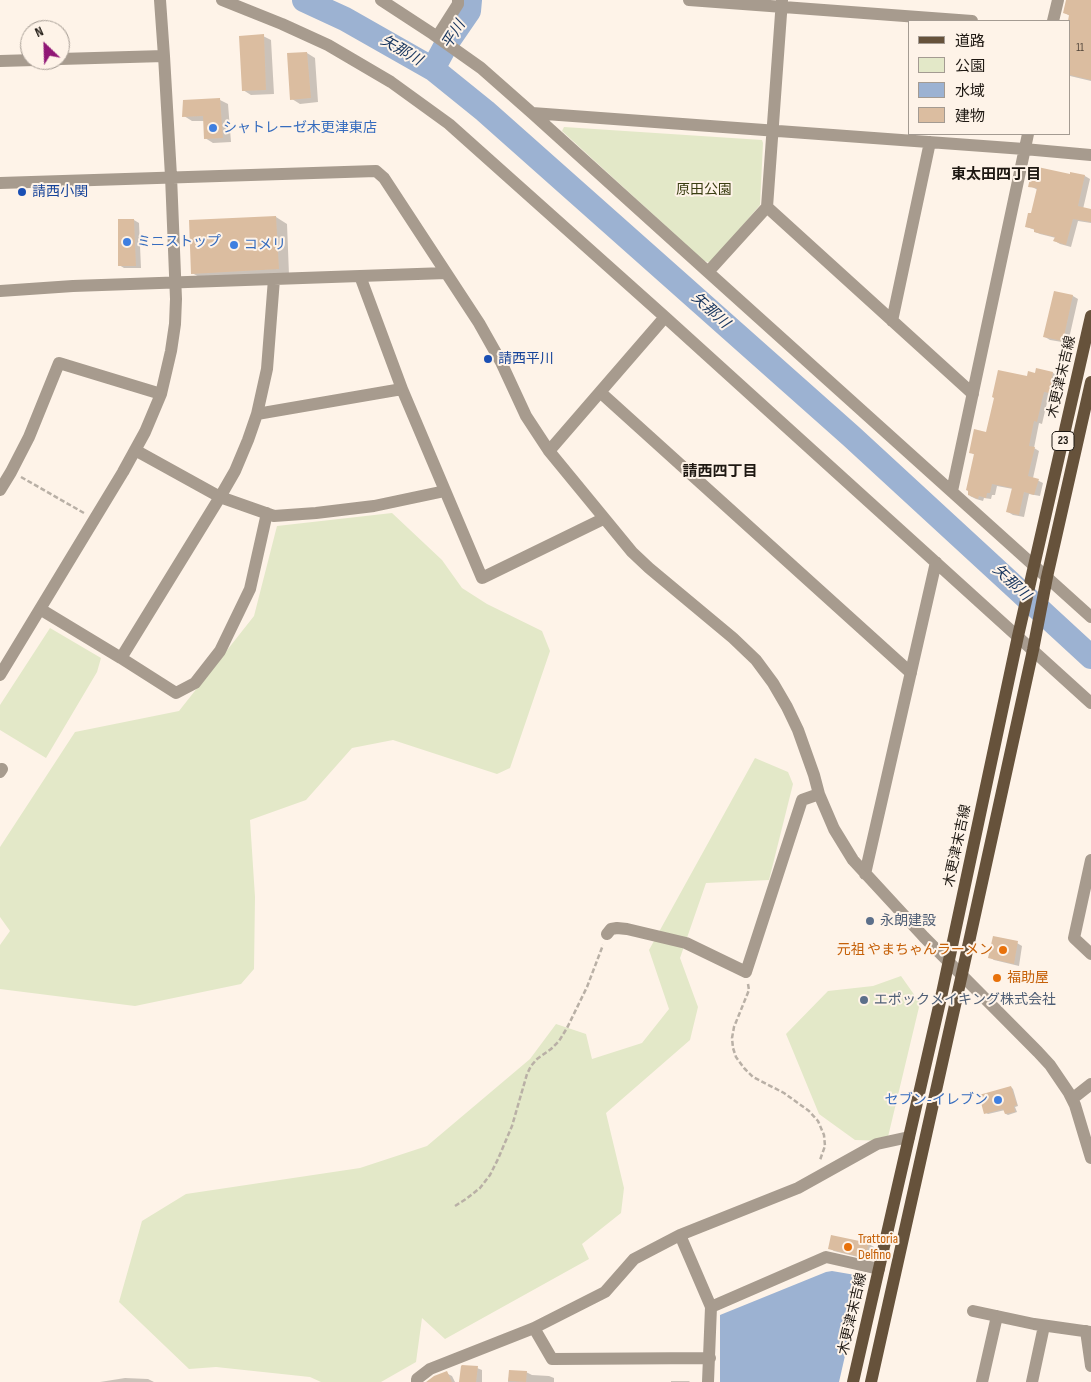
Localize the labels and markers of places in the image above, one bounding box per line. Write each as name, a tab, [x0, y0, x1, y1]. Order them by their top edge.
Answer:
place label: シャトレーゼ木更津東店	[223, 120, 377, 136]
marker: シャトレーゼ木更津東店	[207, 122, 219, 134]
place label: 請西小関	[32, 184, 88, 200]
marker: 請西小関	[16, 186, 28, 198]
place label: ミニストップ	[137, 234, 221, 250]
marker: ミニストップ	[121, 236, 133, 248]
place label: コメリ	[244, 237, 286, 253]
marker: コメリ	[228, 239, 240, 251]
place label: 請西平川	[498, 351, 554, 367]
marker: 請西平川	[482, 353, 494, 365]
place label: 永朗建設	[880, 913, 936, 929]
marker: 永朗建設	[864, 915, 876, 927]
place label: 元祖 やまちゃんラーメン	[837, 942, 993, 958]
marker: 元祖 やまちゃんラーメン	[997, 944, 1009, 956]
place label: 福助屋	[1007, 970, 1049, 986]
marker: 福助屋	[991, 972, 1003, 984]
place label: エポックメイキング株式会社	[874, 992, 1056, 1008]
marker: エポックメイキング株式会社	[858, 994, 870, 1006]
place label: セブン-イレブン	[885, 1092, 988, 1108]
marker: セブン-イレブン	[992, 1094, 1004, 1106]
place label: Trattoria Delfino	[858, 1231, 898, 1264]
marker: Trattoria Delfino	[842, 1241, 854, 1253]

